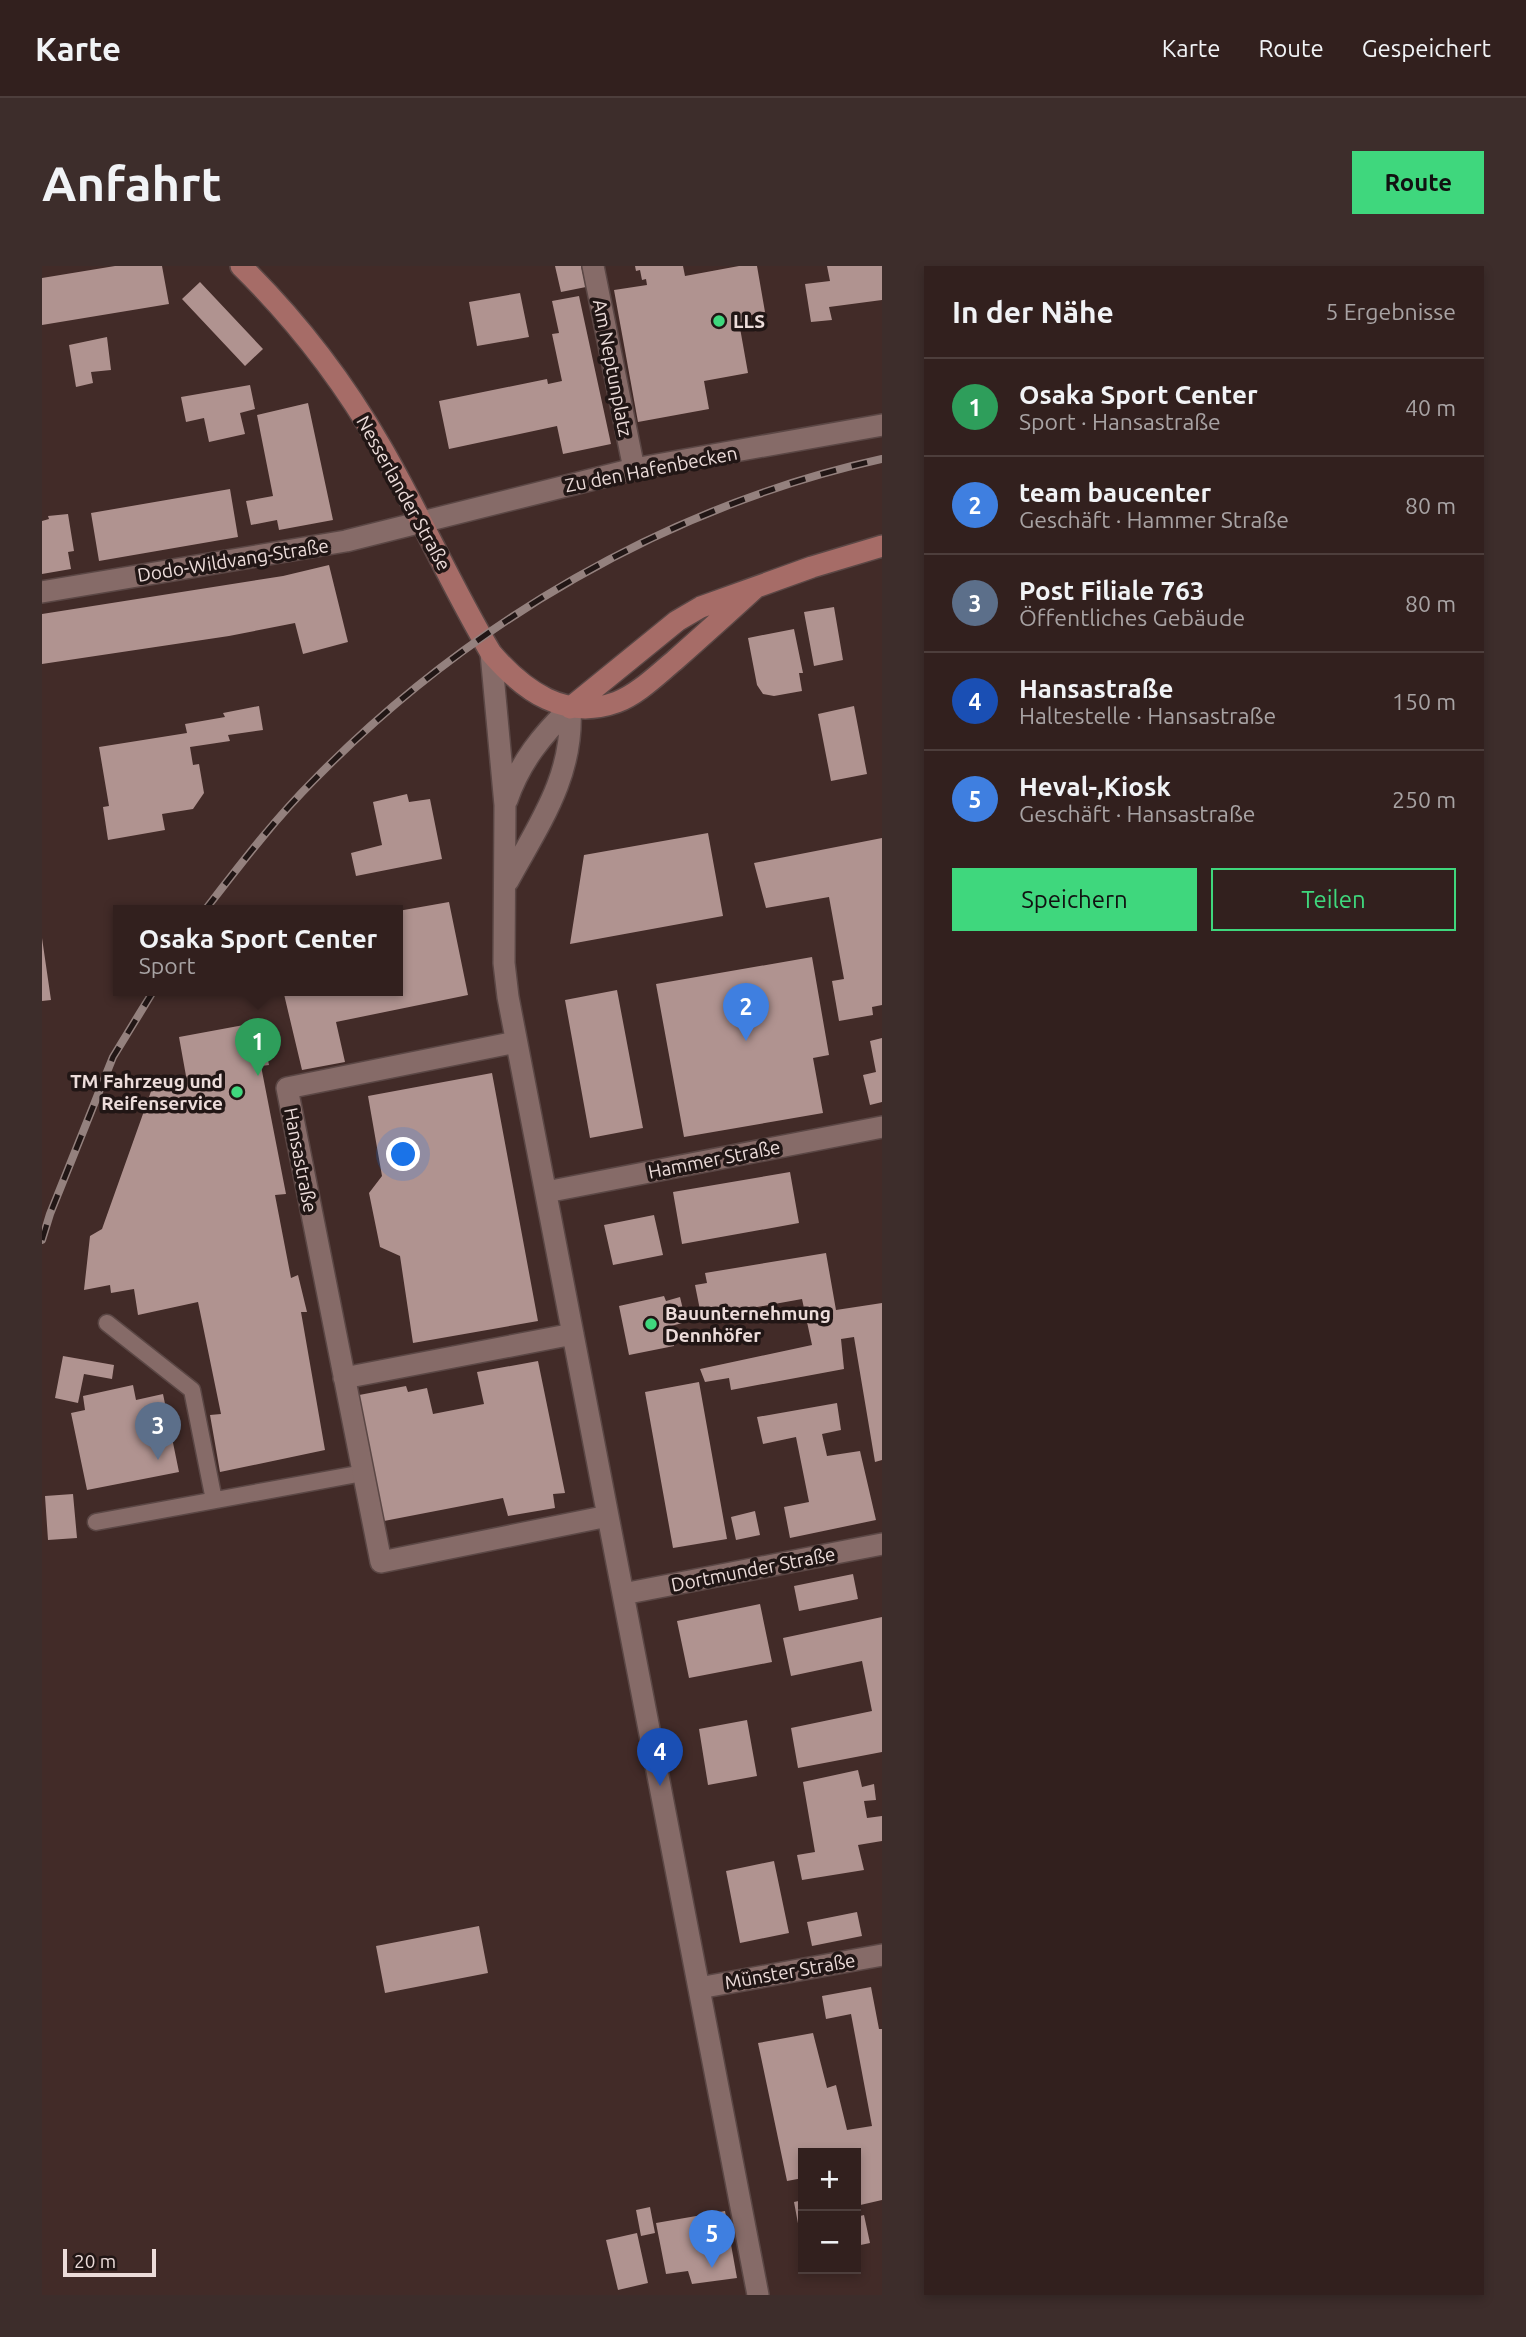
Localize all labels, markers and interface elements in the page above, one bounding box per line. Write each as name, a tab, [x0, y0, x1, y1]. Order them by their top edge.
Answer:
text: Karte	[35, 30, 121, 67]
text: Karte	[1162, 35, 1220, 62]
text: Route	[1258, 35, 1324, 62]
text: Gespeichert	[1362, 35, 1491, 62]
button: Route	[1352, 151, 1484, 214]
text: Anfahrt	[42, 155, 222, 210]
text: In der Nähe	[952, 295, 1114, 329]
street label: Am Neptunplatz	[589, 297, 637, 439]
text: 5 Ergebnisse	[1325, 299, 1456, 324]
place label: LLS	[733, 310, 765, 332]
marker: LLS	[711, 313, 727, 329]
text: Osaka Sport Center	[1019, 380, 1258, 409]
text: 1	[969, 395, 981, 420]
text: 40 m	[1405, 395, 1456, 420]
text: Sport · Hansastraße	[1019, 409, 1221, 434]
street label: Nesserlander Straße	[352, 412, 456, 574]
street label: Zu den Hafenbecken	[563, 441, 739, 497]
text: team baucenter	[1019, 478, 1211, 507]
text: 2	[969, 493, 981, 518]
text: 80 m	[1405, 493, 1456, 518]
text: Geschäft · Hammer Straße	[1019, 507, 1289, 532]
street label: Dodo-Wildvang-Straße	[136, 534, 330, 586]
text: Post Filiale 763	[1019, 576, 1204, 605]
text: 3	[969, 591, 981, 616]
text: 80 m	[1405, 591, 1456, 616]
text: Öffentliches Gebäude	[1019, 605, 1245, 630]
text: Hansastraße	[1019, 674, 1173, 703]
text: 4	[969, 689, 981, 714]
text: 150 m	[1392, 689, 1456, 714]
text: Haltestelle · Hansastraße	[1019, 703, 1276, 728]
text: Heval-,Kiosk	[1019, 772, 1171, 801]
text: 5	[969, 787, 981, 812]
text: 250 m	[1392, 787, 1456, 812]
text: Geschäft · Hansastraße	[1019, 801, 1255, 826]
button: Speichern	[952, 868, 1197, 931]
button: Teilen	[1211, 868, 1456, 931]
popup	[113, 905, 403, 996]
text: Osaka Sport Center	[139, 924, 377, 953]
text: Sport	[139, 953, 195, 978]
pin: 2	[723, 983, 769, 1041]
pin: 1	[235, 1018, 281, 1076]
place label: TM Fahrzeug und Reifenservice	[70, 1070, 223, 1114]
marker: TM Fahrzeug und Reifenservice	[229, 1084, 245, 1100]
street label: Hansastraße	[280, 1106, 322, 1214]
street label: Hammer Straße	[646, 1135, 782, 1183]
your location	[386, 1137, 420, 1171]
place label: Bauunternehmung Dennhöfer	[665, 1302, 831, 1346]
marker: Bauunternehmung Dennhöfer	[643, 1316, 659, 1332]
pin: 3	[135, 1402, 181, 1460]
street label: Dortmunder Straße	[669, 1542, 837, 1596]
pin: 4	[637, 1728, 683, 1786]
street label: Münster Straße	[723, 1949, 857, 1993]
map controls	[798, 2148, 861, 2274]
button: +	[798, 2148, 861, 2211]
pin: 5	[689, 2210, 735, 2268]
button: −	[798, 2211, 861, 2274]
scale bar	[63, 2246, 156, 2278]
text: 20 m	[74, 2250, 116, 2272]

